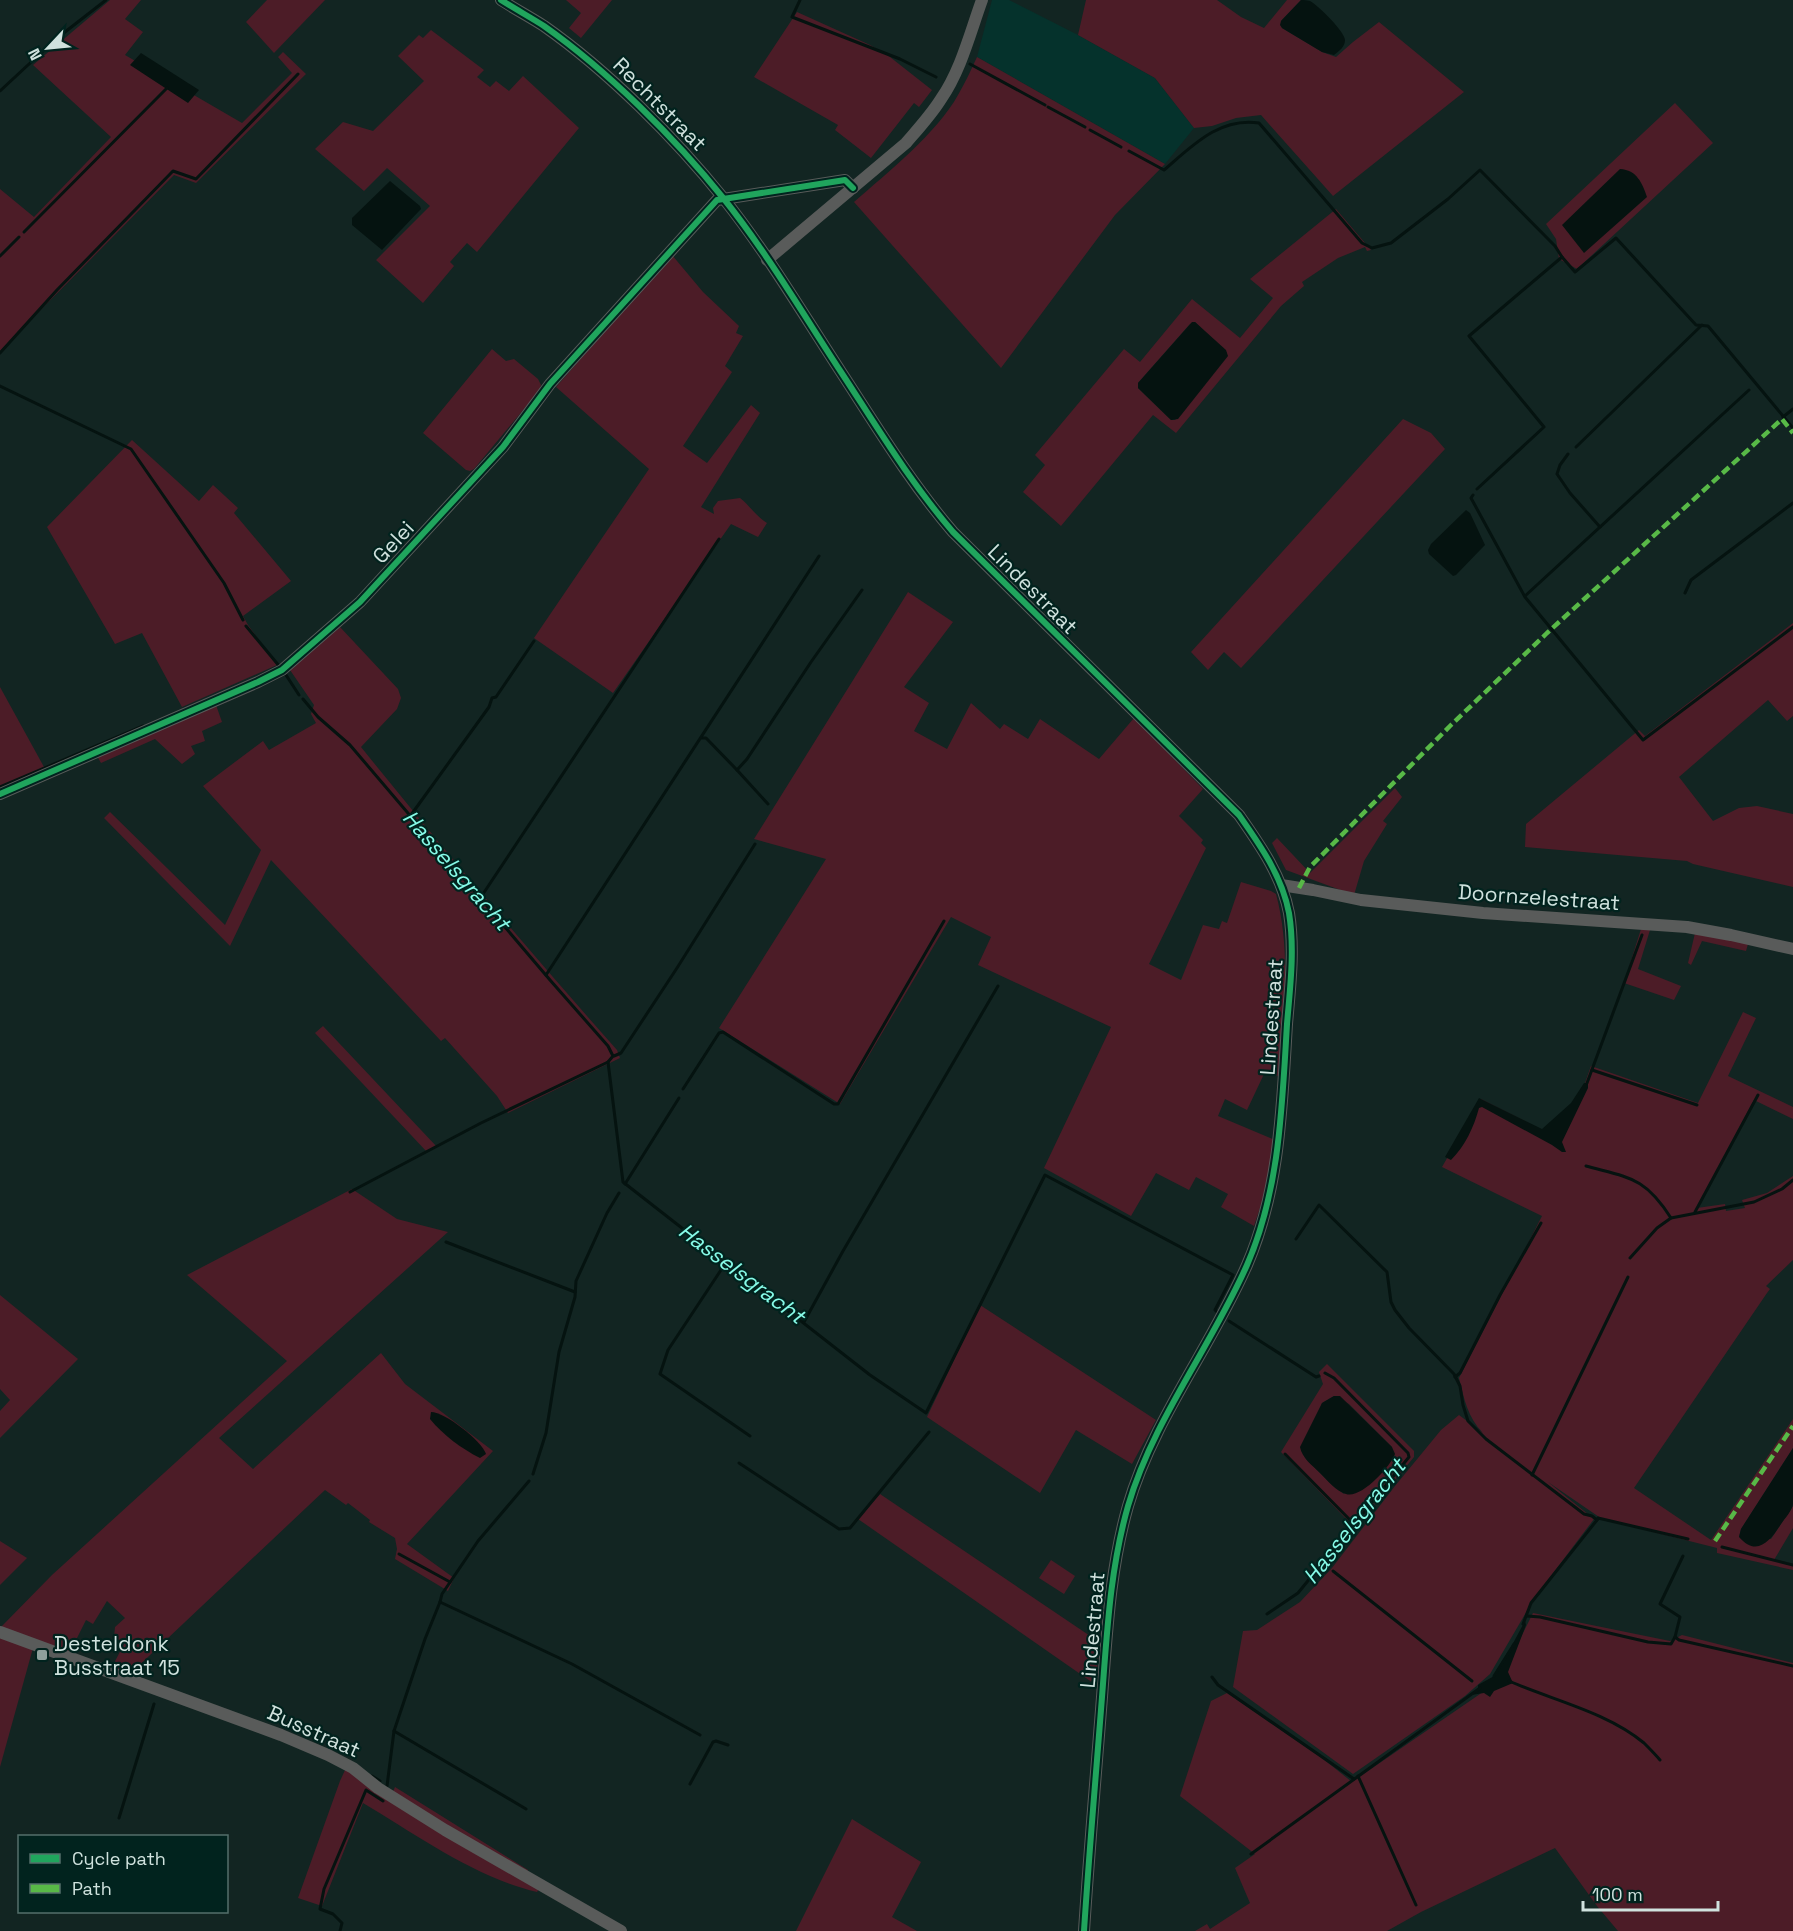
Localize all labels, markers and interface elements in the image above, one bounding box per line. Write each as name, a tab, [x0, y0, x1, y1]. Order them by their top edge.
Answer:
north arrow	[18, 18, 78, 78]
text: N	[23, 45, 47, 64]
street label: Rechtstraat	[607, 51, 713, 157]
street label: Gelei	[366, 515, 420, 569]
street label: Lindestraat	[982, 538, 1084, 640]
water label: Hasselsgracht	[397, 804, 518, 938]
street label: Doornzelestraat	[1457, 878, 1621, 916]
street label: Lindestraat	[1253, 958, 1289, 1076]
water label: Hasselsgracht	[673, 1216, 812, 1331]
water label: Hasselsgracht	[1296, 1451, 1413, 1589]
street label: Lindestraat	[1073, 1571, 1111, 1689]
place label: Desteldonk Busstraat 15	[54, 1630, 180, 1681]
marker: Desteldonk Busstraat 15	[35, 1648, 49, 1662]
street label: Busstraat	[263, 1699, 365, 1763]
legend	[18, 1835, 228, 1913]
text: Cycle path	[72, 1847, 166, 1870]
scale bar	[1583, 1874, 1718, 1912]
text: Path	[72, 1877, 112, 1900]
text: 100 m	[1592, 1883, 1643, 1906]

